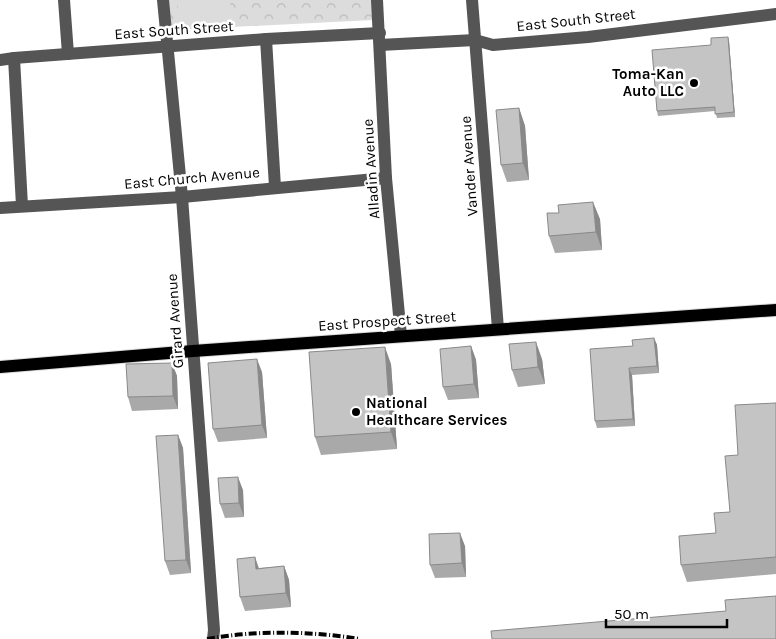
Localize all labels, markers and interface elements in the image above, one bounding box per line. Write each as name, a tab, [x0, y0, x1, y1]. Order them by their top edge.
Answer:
street label: East South Street	[516, 5, 637, 35]
street label: East South Street	[114, 17, 235, 43]
place label: Toma-Kan Auto LLC	[612, 65, 684, 100]
marker: Toma-Kan Auto LLC	[688, 77, 700, 89]
street label: Vander Avenue	[457, 115, 481, 217]
street label: Alladin Avenue	[359, 118, 383, 220]
street label: East Church Avenue	[123, 163, 261, 193]
street label: Girard Avenue	[163, 273, 187, 369]
street label: East Prospect Street	[317, 307, 457, 335]
place label: National Healthcare Services	[366, 394, 507, 429]
marker: National Healthcare Services	[350, 406, 362, 418]
scale bar	[606, 596, 727, 628]
text: 50 m	[614, 605, 649, 623]

